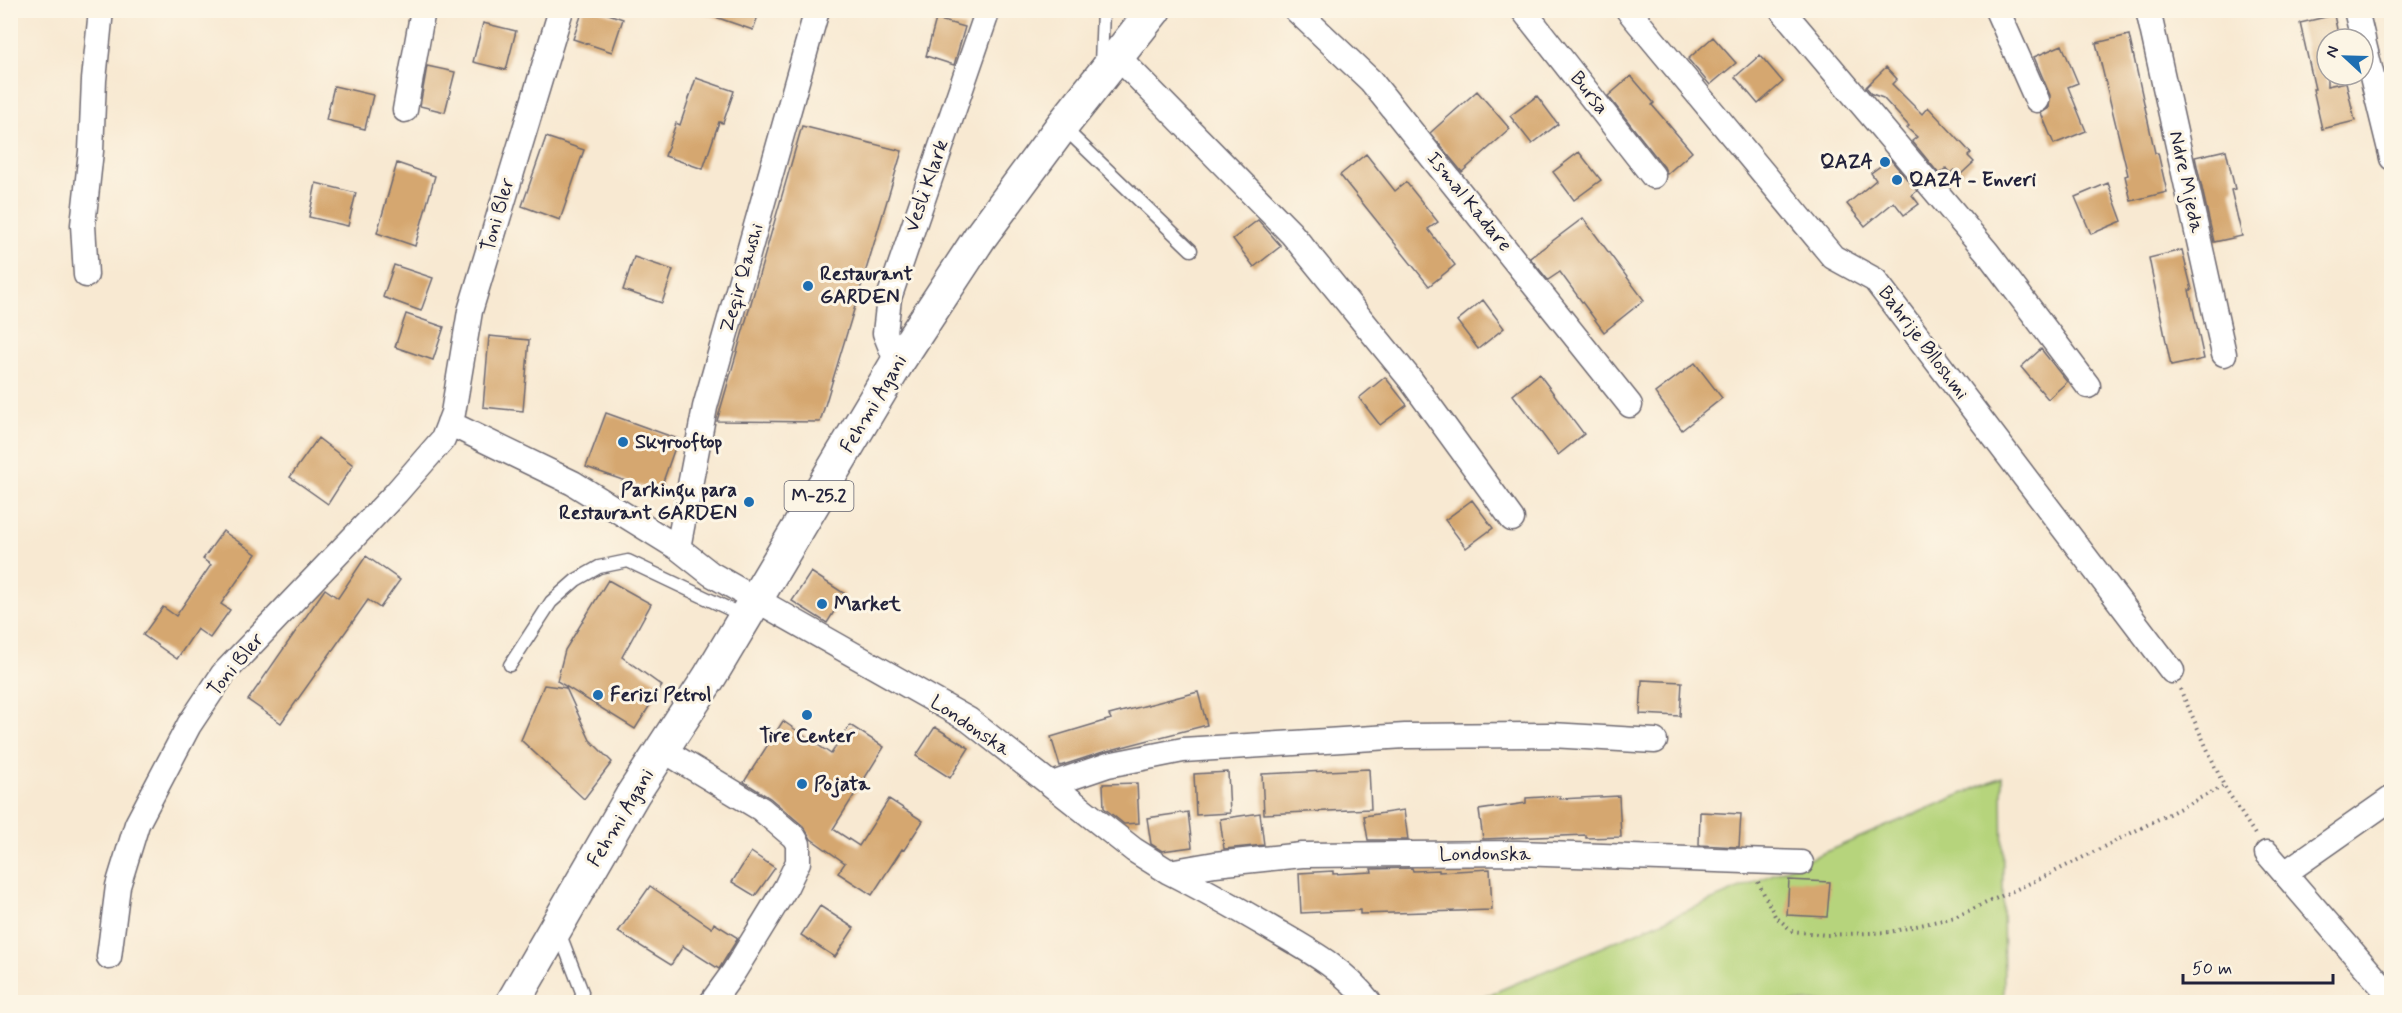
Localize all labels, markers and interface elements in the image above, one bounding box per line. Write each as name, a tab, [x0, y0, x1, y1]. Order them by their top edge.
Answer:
north arrow	[2315, 27, 2375, 87]
text: N	[2321, 43, 2344, 61]
street label: Bursa	[1564, 66, 1614, 120]
street label: Ndre Mjeda	[2162, 129, 2210, 236]
street label: Vesli Klark	[899, 136, 955, 236]
street label: Ismal Kadare	[1420, 146, 1518, 258]
place label: QAZA	[1820, 149, 1873, 176]
marker: QAZA	[1878, 155, 1892, 169]
place label: QAZA - Enveri	[1909, 167, 2037, 194]
marker: QAZA - Enveri	[1890, 173, 1904, 187]
street label: Toni Bler	[475, 174, 522, 255]
street label: Zeqir Qaushi	[714, 220, 770, 336]
place label: Restaurant GARDEN	[820, 261, 914, 311]
marker: Restaurant GARDEN	[801, 279, 815, 293]
street label: Bahrije Blloshmi	[1871, 281, 1975, 405]
street label: Fehmi Agani	[834, 350, 914, 458]
place label: Skyrooftop	[635, 429, 722, 456]
marker: Skyrooftop	[616, 435, 630, 449]
place label: Parkingu para Restaurant GARDEN	[559, 477, 737, 527]
road number: M-25.2	[784, 481, 854, 511]
marker: Parkingu para Restaurant GARDEN	[742, 495, 756, 509]
place label: Market	[834, 591, 902, 618]
marker: Market	[815, 597, 829, 611]
street label: Toni Bler	[201, 627, 271, 703]
place label: Ferizi Petrol	[610, 682, 711, 709]
marker: Ferizi Petrol	[591, 688, 605, 702]
street label: Londonska	[924, 689, 1016, 763]
marker: Tire Center	[800, 708, 814, 722]
place label: Tire Center	[759, 723, 855, 750]
street label: Fehmi Agani	[581, 764, 661, 872]
place label: Pojata	[814, 771, 871, 798]
marker: Pojata	[795, 777, 809, 791]
street label: Londonska	[1439, 841, 1532, 868]
scale bar	[2183, 947, 2333, 985]
text: 50 m	[2192, 957, 2232, 981]

